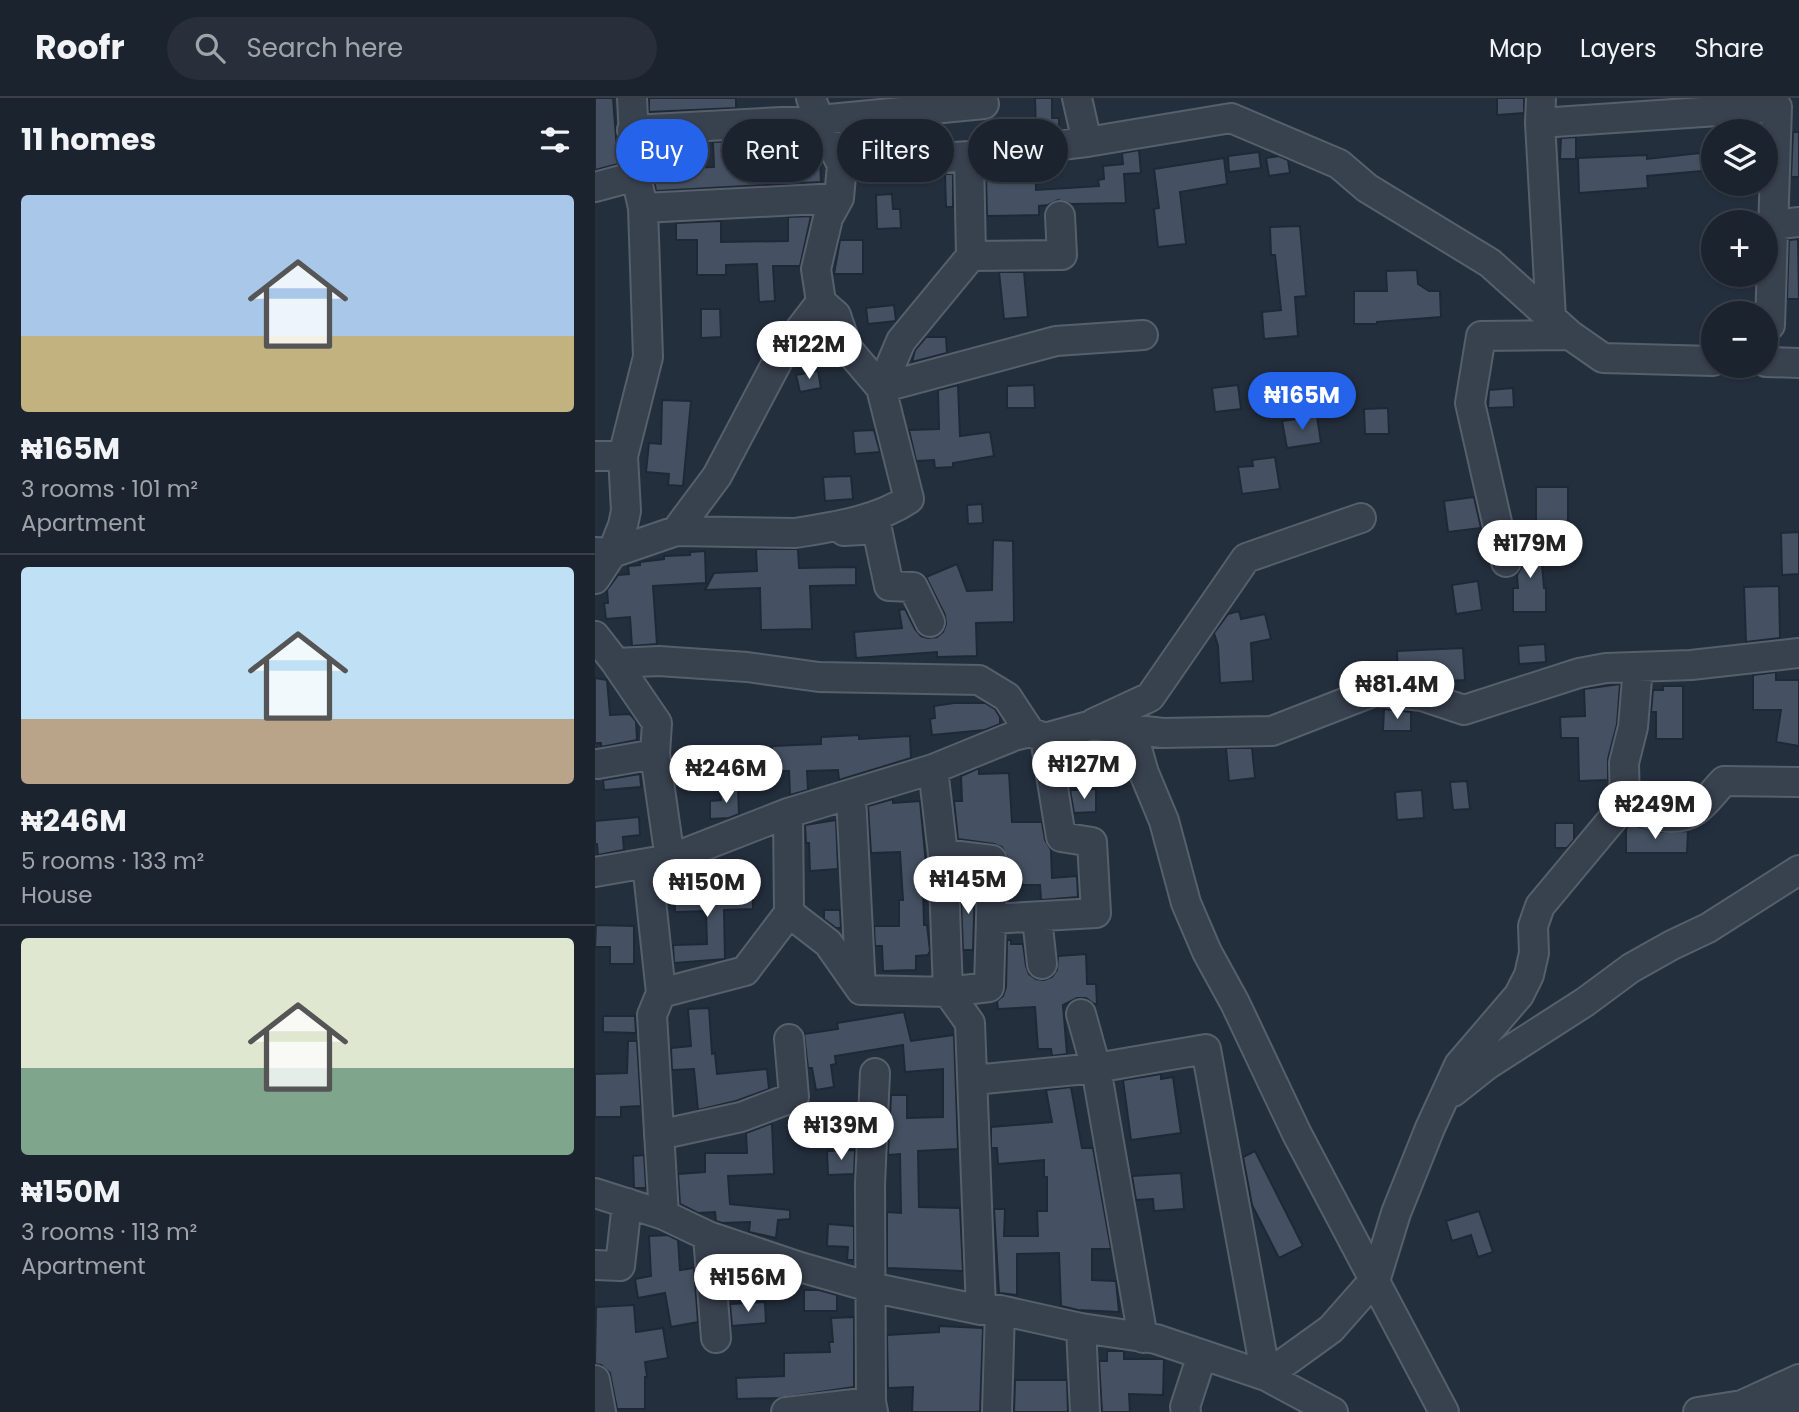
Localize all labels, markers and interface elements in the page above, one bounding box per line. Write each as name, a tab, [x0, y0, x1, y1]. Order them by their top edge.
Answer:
search box	[167, 17, 657, 80]
text: Roofr	[35, 24, 125, 71]
icon: search	[191, 29, 229, 67]
text: Search here	[247, 30, 403, 66]
text: Map	[1489, 32, 1542, 65]
text: Layers	[1580, 32, 1656, 65]
text: Share	[1694, 32, 1764, 65]
text: 11 homes	[21, 118, 156, 161]
chip: Buy	[616, 119, 708, 182]
chip: Rent	[722, 119, 823, 182]
chip: Filters	[837, 119, 954, 182]
chip: New	[968, 119, 1068, 182]
map controls	[1701, 119, 1778, 378]
button: layers	[1701, 119, 1778, 196]
icon: filters	[536, 121, 574, 159]
button: +	[1701, 210, 1778, 287]
icon: home	[235, 241, 361, 367]
button: −	[1701, 301, 1778, 378]
pin: ₦122M	[760, 322, 858, 381]
text: ₦122M	[773, 328, 845, 360]
pin: ₦165M	[1253, 372, 1351, 432]
text: ₦165M	[1264, 379, 1340, 411]
text: ₦165M	[21, 427, 120, 470]
text: 3 rooms · 101 m²	[21, 473, 198, 505]
text: Apartment	[21, 507, 146, 539]
pin: ₦179M	[1481, 520, 1579, 580]
text: ₦179M	[1494, 527, 1566, 559]
icon: home	[235, 613, 361, 739]
pin: ₦81.4M	[1340, 662, 1454, 721]
text: ₦81.4M	[1355, 668, 1439, 700]
pin: ₦127M	[1035, 742, 1133, 801]
pin: ₦246M	[677, 746, 775, 805]
text: ₦127M	[1048, 748, 1120, 780]
text: ₦246M	[685, 752, 767, 784]
pin: ₦249M	[1606, 782, 1704, 841]
text: ₦249M	[1615, 788, 1695, 820]
text: ₦246M	[21, 799, 127, 842]
text: 5 rooms · 133 m²	[21, 845, 204, 877]
pin: ₦145M	[919, 856, 1017, 916]
pin: ₦150M	[658, 860, 756, 919]
text: ₦145M	[930, 863, 1006, 895]
text: ₦150M	[669, 866, 745, 898]
text: House	[21, 879, 93, 911]
icon: home	[235, 984, 361, 1110]
pin: ₦139M	[792, 1102, 890, 1162]
text: ₦139M	[804, 1109, 878, 1141]
text: ₦150M	[21, 1170, 121, 1213]
text: 3 rooms · 113 m²	[21, 1216, 197, 1248]
text: Apartment	[21, 1250, 146, 1282]
pin: ₦156M	[699, 1254, 797, 1314]
text: ₦156M	[710, 1261, 786, 1293]

